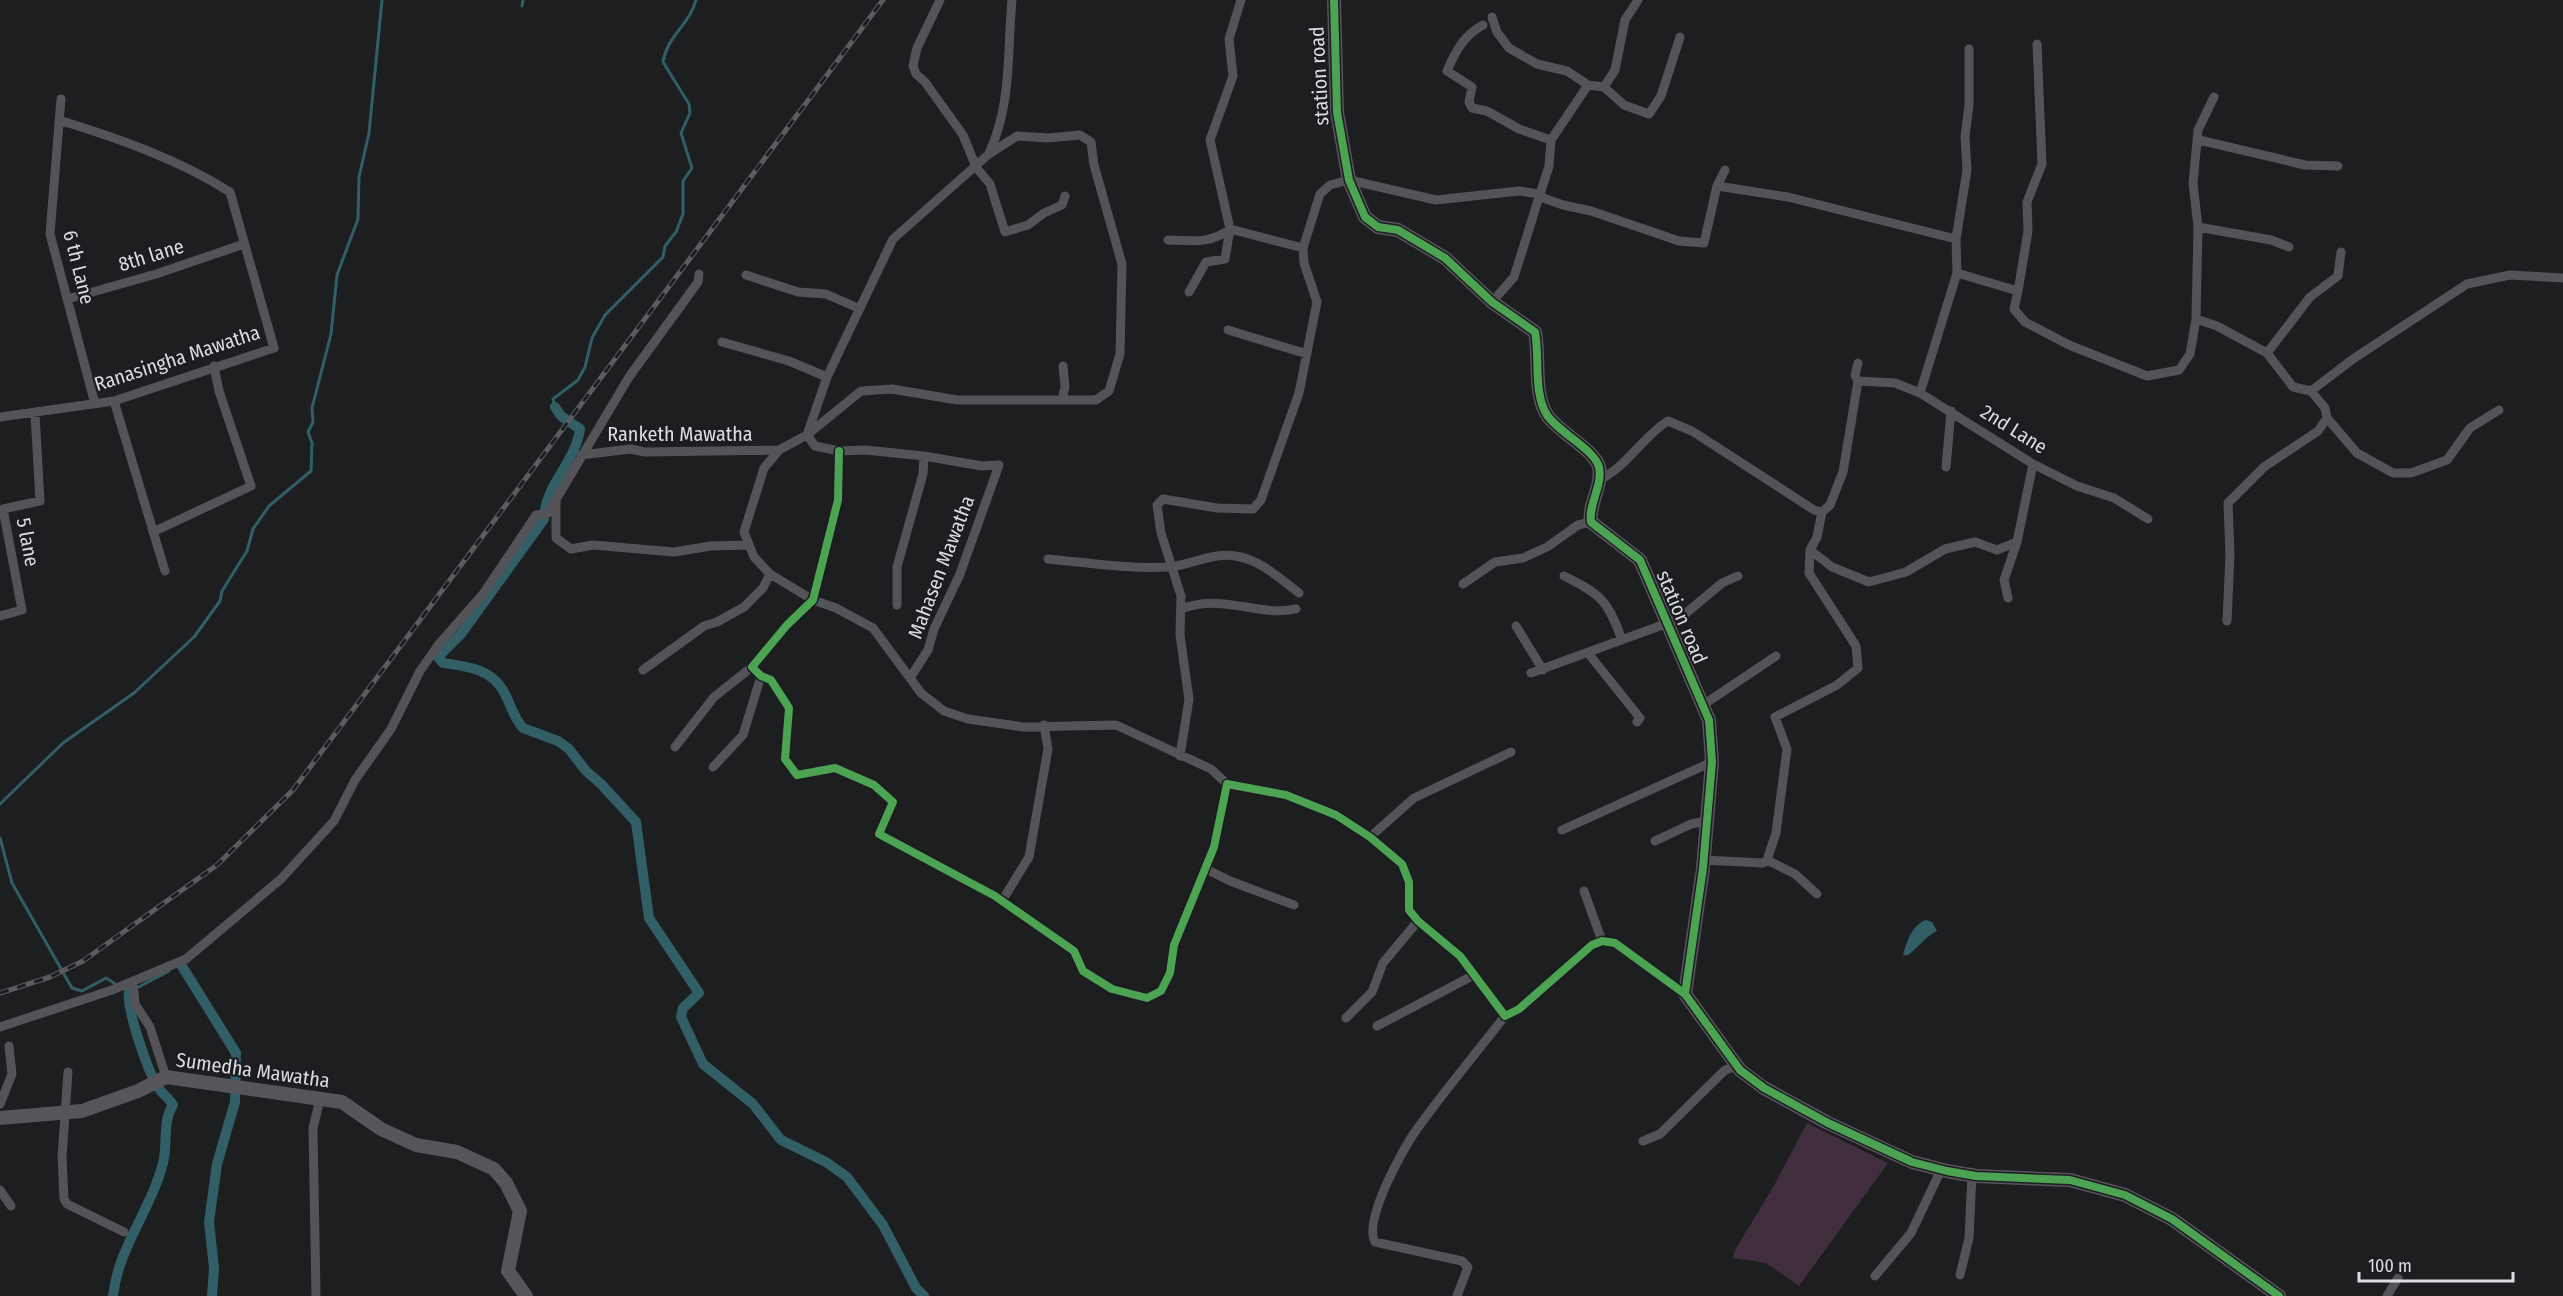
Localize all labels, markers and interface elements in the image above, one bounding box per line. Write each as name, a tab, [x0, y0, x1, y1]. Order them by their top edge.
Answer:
street label: station road	[1304, 26, 1334, 126]
street label: 6 th Lane	[58, 228, 100, 306]
street label: 8th lane	[115, 234, 187, 276]
street label: Ranasingha Mawatha	[91, 320, 263, 396]
street label: 2nd Lane	[1976, 399, 2052, 459]
street label: Ranketh Mawatha	[607, 422, 753, 446]
street label: Mahasen Mawatha	[903, 492, 979, 642]
street label: 5 lane	[12, 516, 44, 568]
street label: station road	[1652, 567, 1712, 667]
street label: Sumedha Mawatha	[175, 1047, 331, 1093]
scale bar	[2359, 1245, 2514, 1283]
text: 100 m	[2368, 1255, 2412, 1277]

